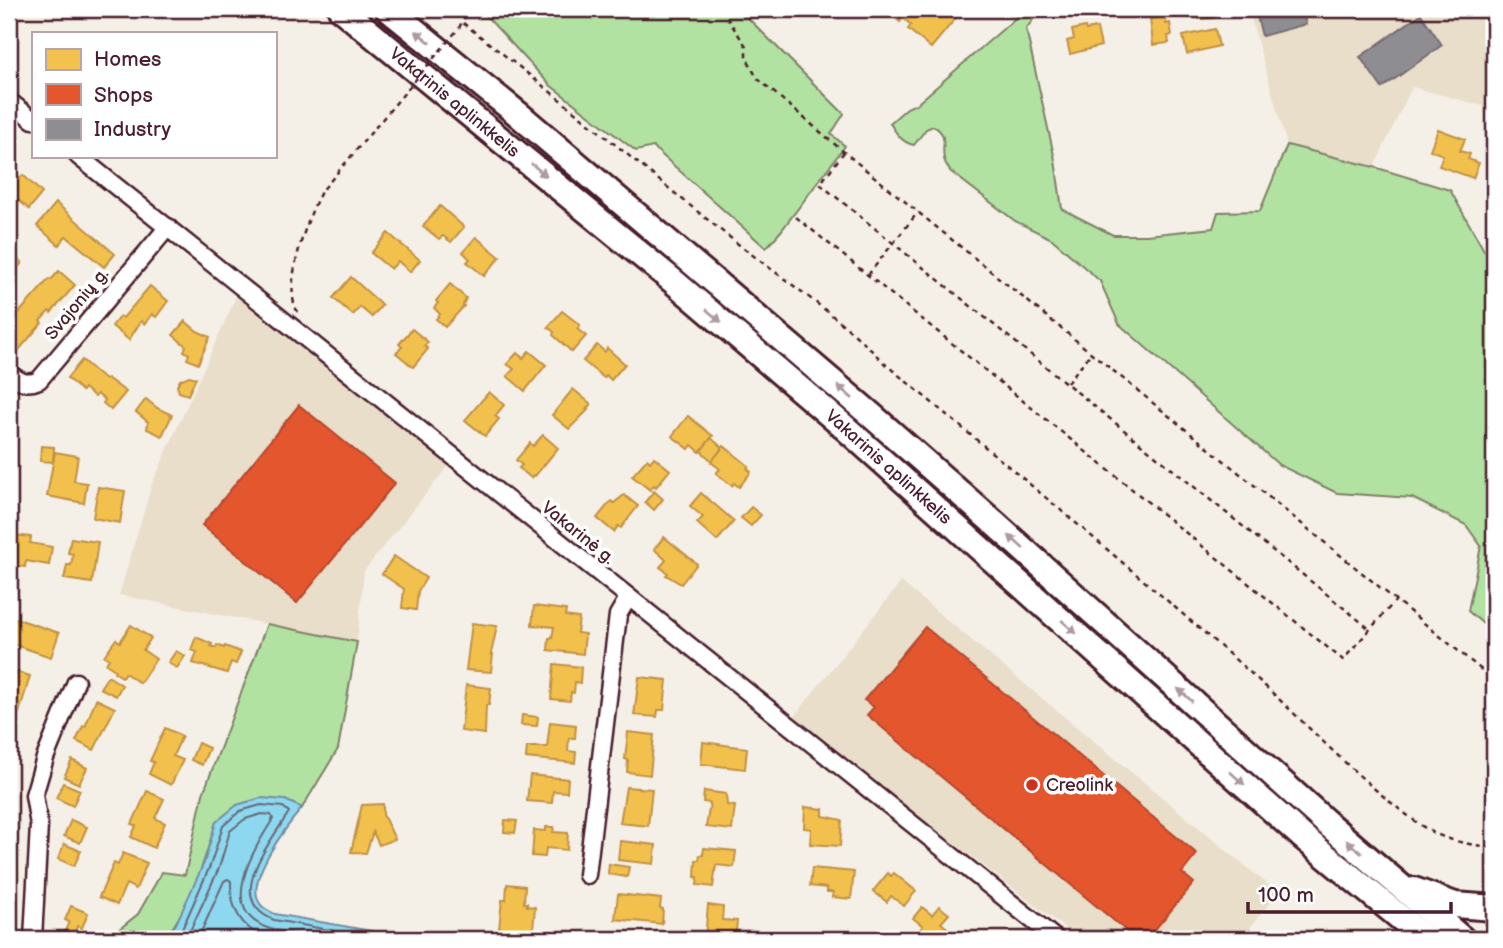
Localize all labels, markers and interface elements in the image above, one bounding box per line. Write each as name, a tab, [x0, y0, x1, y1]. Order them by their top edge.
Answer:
one-way arrow	[415, 29, 433, 44]
legend	[32, 32, 276, 158]
street label: Vakarinis aplinkkelis	[385, 43, 524, 162]
text: Homes	[94, 47, 162, 72]
text: Shops	[94, 83, 153, 108]
text: Industry	[94, 117, 172, 142]
one-way arrow	[530, 162, 548, 178]
street label: Svajonių g.	[41, 264, 113, 344]
one-way arrow	[705, 308, 722, 323]
one-way arrow	[837, 385, 854, 400]
street label: Vakarinis aplinkkelis	[821, 405, 956, 529]
street label: Vakarinė g.	[537, 497, 619, 569]
one-way arrow	[1008, 535, 1025, 551]
one-way arrow	[1060, 619, 1078, 635]
one-way arrow	[1176, 687, 1194, 703]
one-way arrow	[1228, 770, 1246, 786]
place label: Creolink	[1046, 775, 1113, 796]
marker: Creolink	[1024, 777, 1040, 793]
one-way arrow	[1346, 840, 1363, 855]
scale bar	[1248, 871, 1450, 915]
text: 100 m	[1258, 883, 1314, 908]

